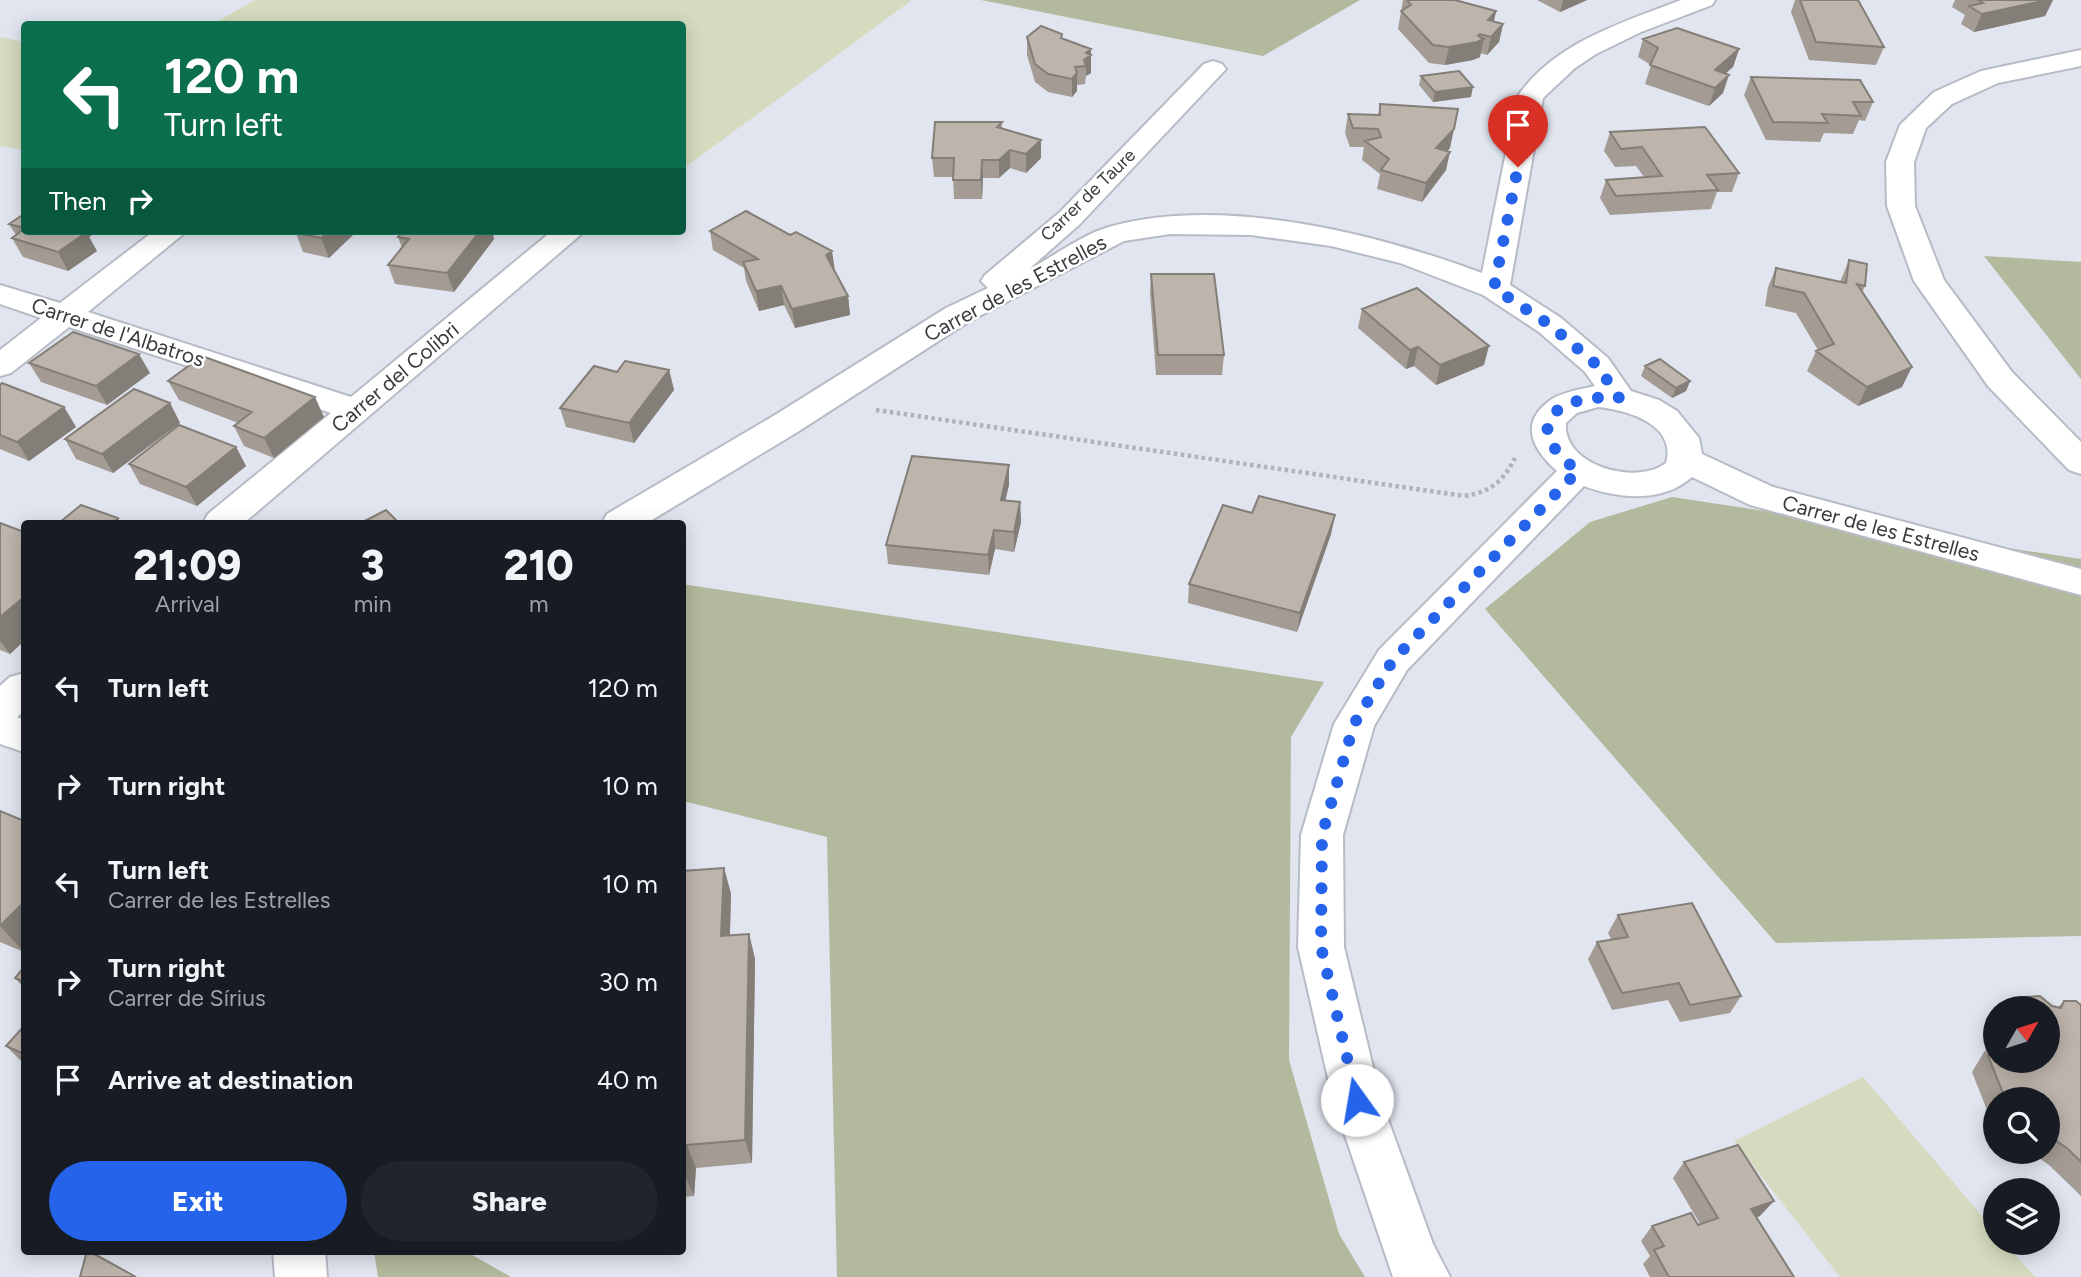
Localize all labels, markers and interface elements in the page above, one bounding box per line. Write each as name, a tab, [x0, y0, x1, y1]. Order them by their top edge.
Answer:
text: 120 m	[164, 46, 299, 105]
icon: left	[49, 49, 140, 140]
pin	[1488, 95, 1548, 167]
text: Turn left	[164, 106, 283, 144]
icon: arrive	[1499, 106, 1537, 144]
street label: Carrer de Taure	[1036, 144, 1140, 246]
icon: right	[121, 182, 159, 220]
text: Then	[49, 185, 107, 217]
street label: Carrer de les Estrelles	[919, 229, 1111, 347]
street label: Carrer de l'Albatros	[28, 292, 208, 372]
street label: Carrer del Colibri	[326, 316, 464, 438]
street label: Carrer de les Estrelles	[1780, 490, 1982, 566]
text: 21:09	[133, 540, 241, 591]
text: 3	[361, 540, 384, 591]
text: 210	[504, 540, 574, 591]
text: Arrival	[155, 590, 220, 618]
text: min	[354, 590, 391, 618]
text: m	[529, 590, 549, 618]
icon: left	[49, 669, 87, 707]
text: Turn left	[108, 672, 209, 704]
text: 120 m	[588, 672, 658, 704]
icon: right	[49, 767, 87, 805]
text: Turn right	[108, 770, 225, 802]
text: 10 m	[602, 770, 658, 802]
text: Turn left	[108, 854, 209, 886]
icon: left	[49, 865, 87, 903]
text: 10 m	[602, 868, 658, 900]
text: Carrer de les Estrelles	[108, 886, 330, 914]
text: Turn right	[108, 952, 225, 984]
icon: right	[49, 963, 87, 1001]
text: 30 m	[599, 966, 658, 998]
text: Carrer de Sírius	[108, 984, 266, 1012]
north arrow	[1983, 996, 2060, 1073]
map controls	[1983, 996, 2060, 1255]
icon: arrive	[49, 1061, 87, 1099]
position arrow	[1320, 1063, 1394, 1137]
text: Arrive at destination	[108, 1064, 353, 1096]
text: 40 m	[597, 1064, 658, 1096]
button: search	[1983, 1087, 2060, 1164]
button: Exit	[49, 1161, 347, 1241]
button: Share	[361, 1161, 658, 1241]
button: layers	[1983, 1178, 2060, 1255]

